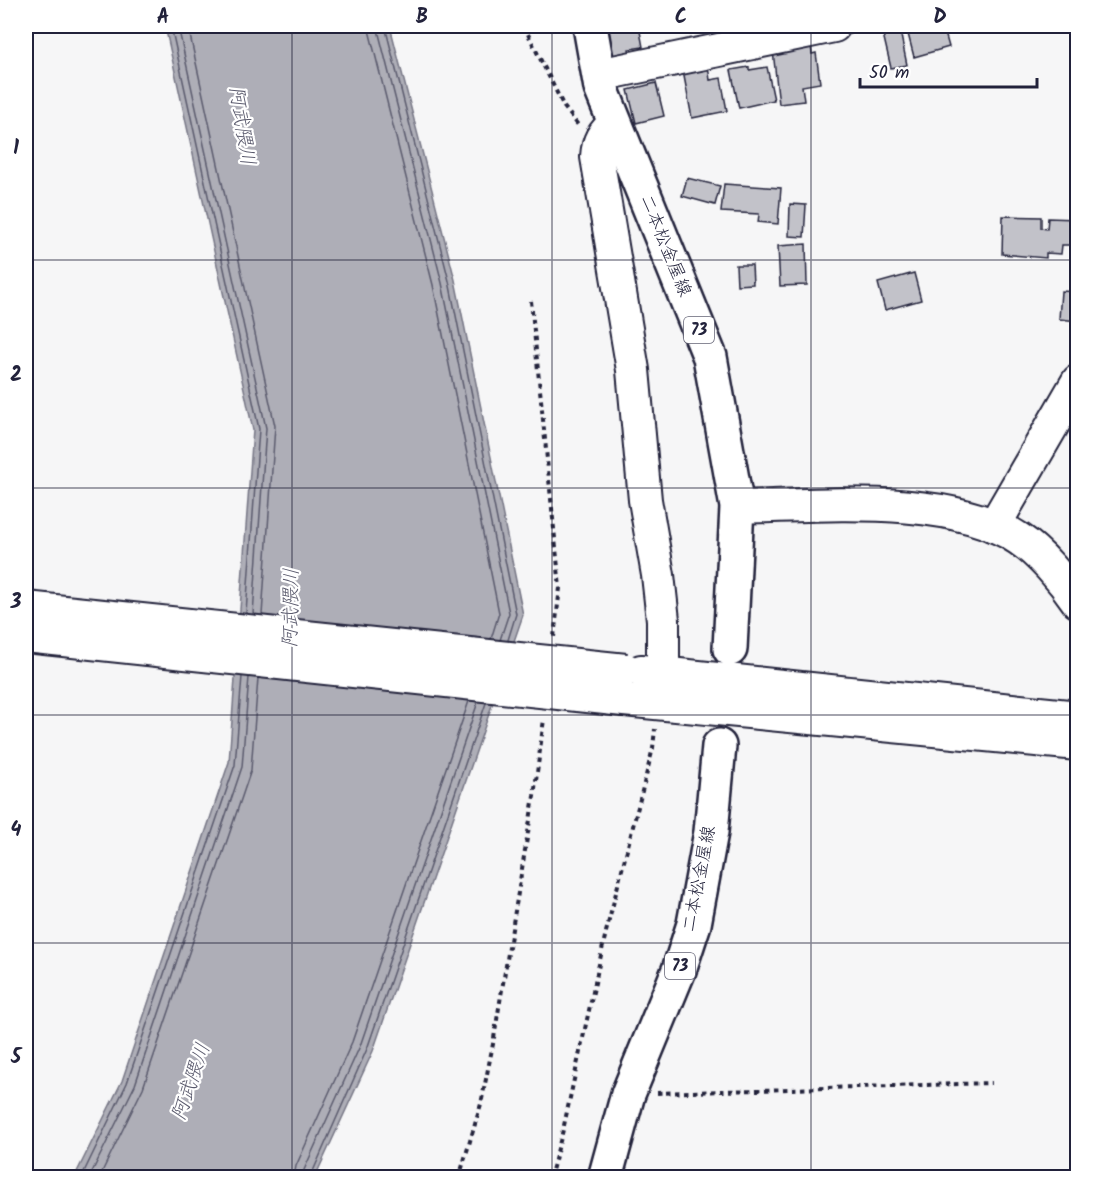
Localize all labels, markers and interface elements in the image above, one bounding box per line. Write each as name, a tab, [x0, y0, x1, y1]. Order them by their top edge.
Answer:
text: A	[157, 2, 169, 34]
text: B	[416, 2, 428, 34]
text: C	[675, 2, 687, 34]
text: D	[933, 2, 947, 34]
scale bar	[860, 51, 1037, 89]
text: 50 m	[869, 59, 909, 88]
water label: 阿武隈川	[219, 84, 263, 168]
text: 1	[13, 133, 19, 165]
street label: 二本松金屋線	[631, 191, 699, 301]
road number: 73	[684, 317, 714, 343]
text: 2	[10, 360, 22, 392]
water label: 阿武隈川	[275, 568, 309, 648]
text: 3	[10, 587, 22, 619]
text: 4	[11, 815, 22, 847]
street label: 二本松金屋線	[675, 823, 725, 935]
road number: 73	[665, 953, 695, 979]
water label: 阿武隈川	[164, 1039, 220, 1125]
text: 5	[10, 1042, 23, 1074]

